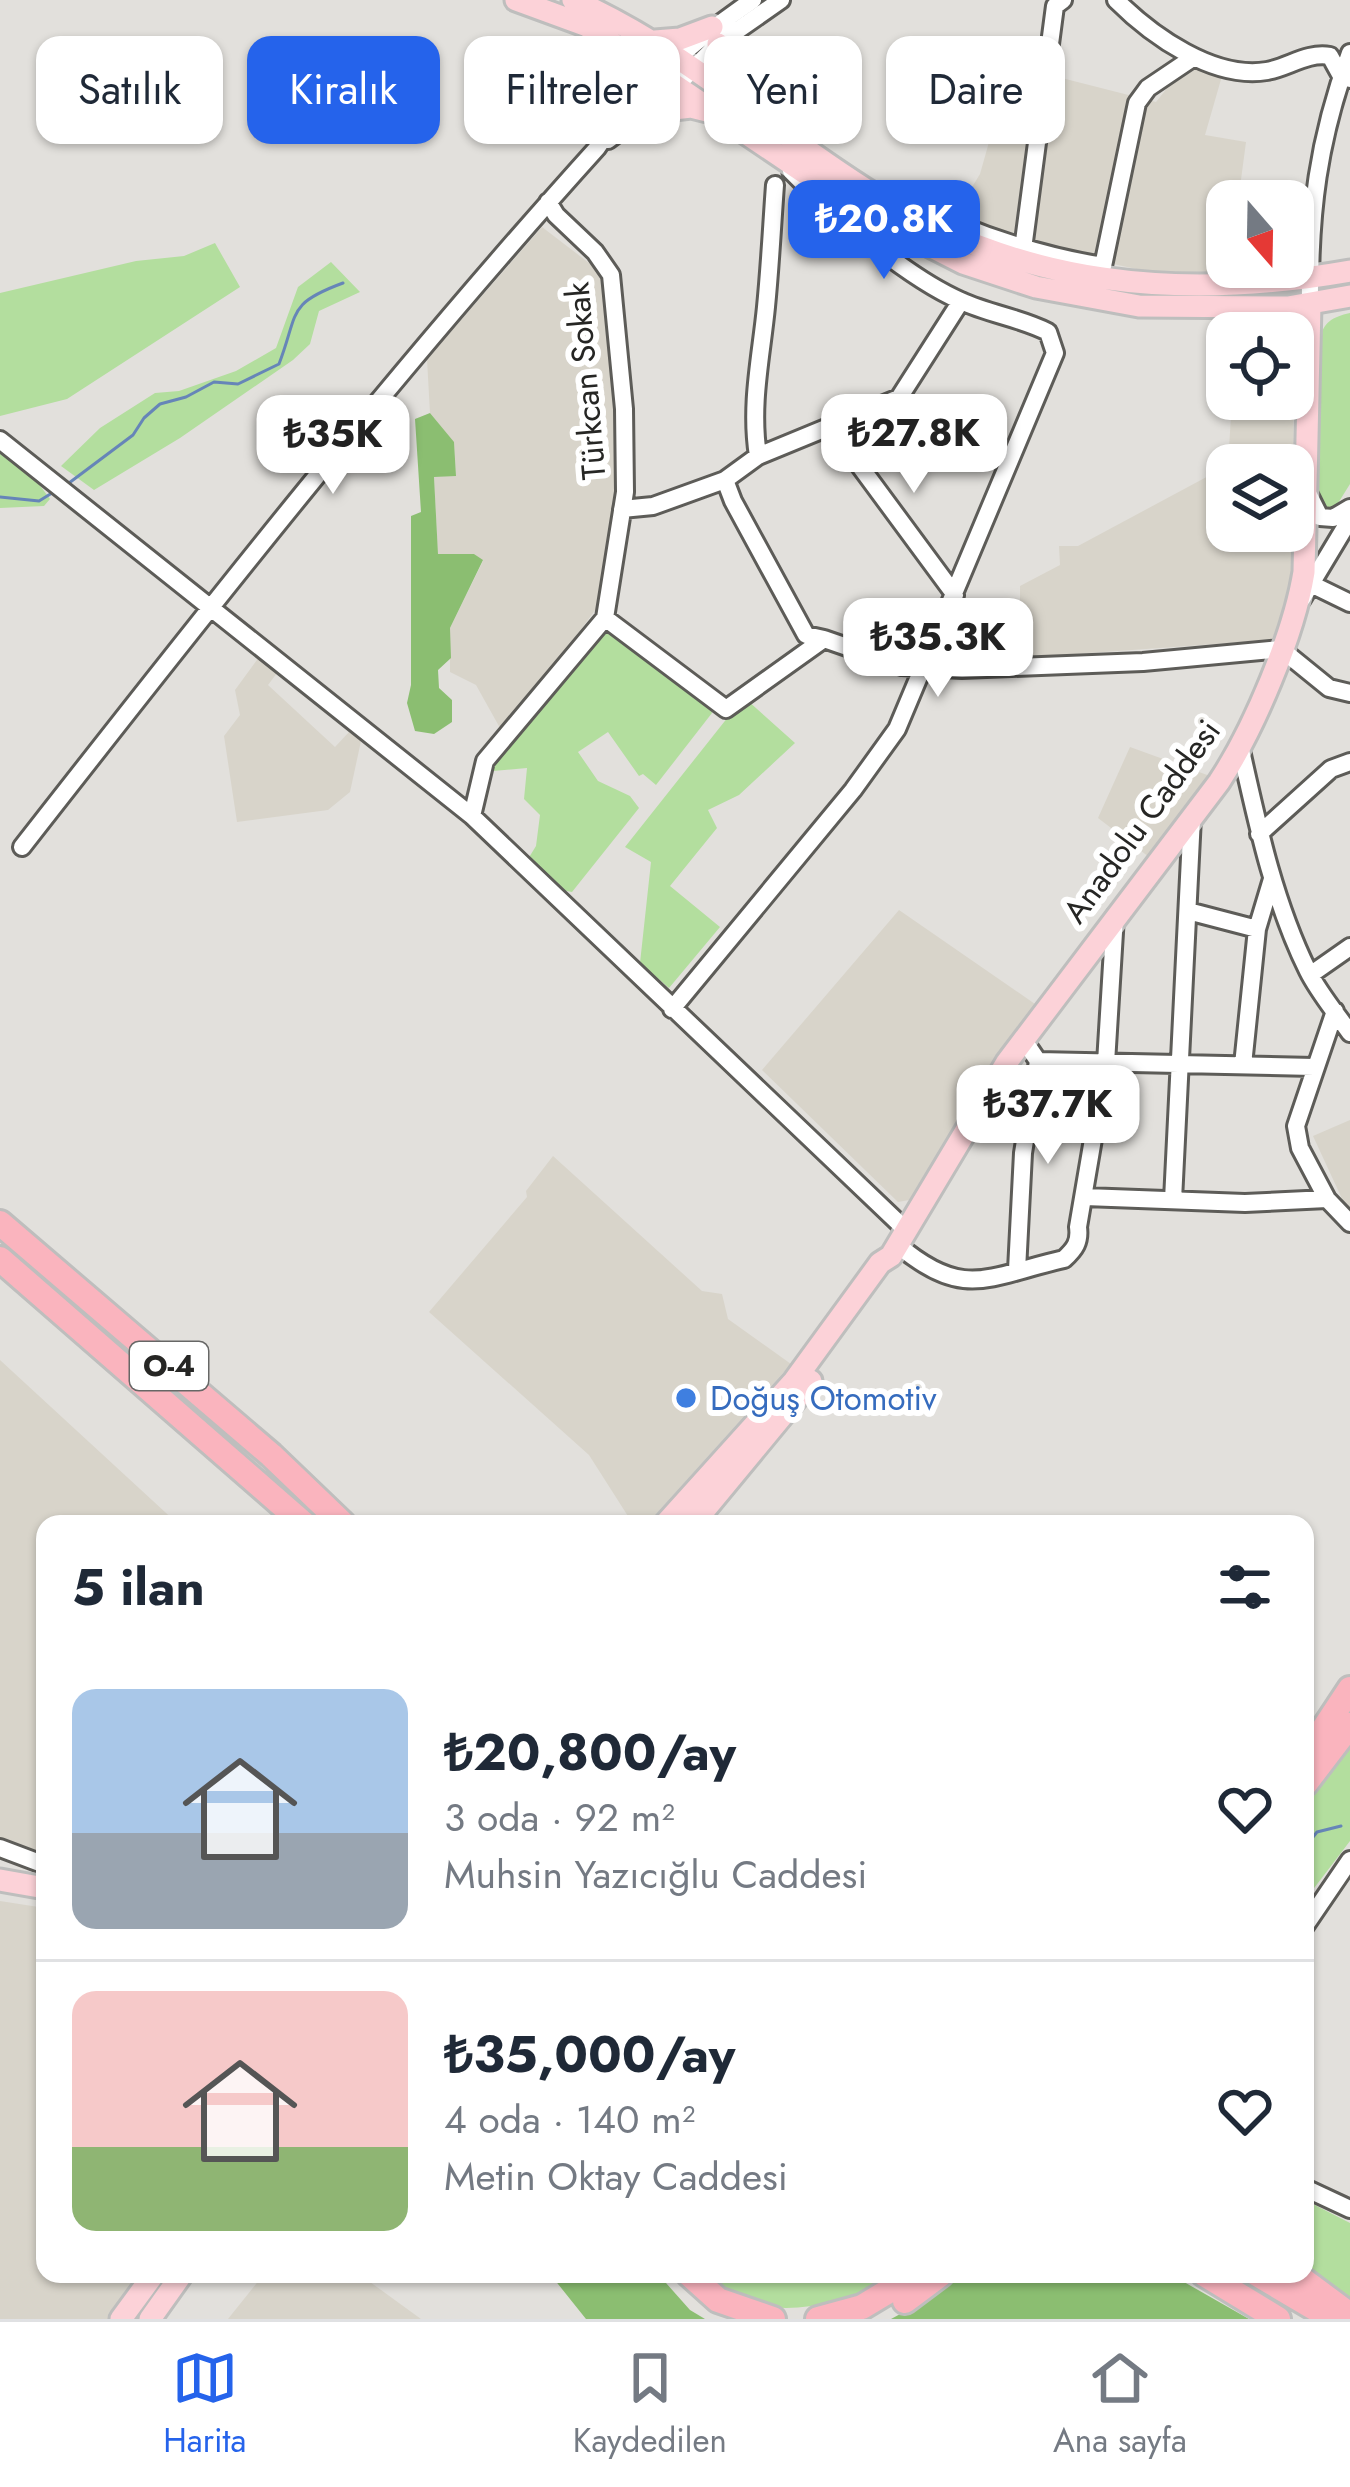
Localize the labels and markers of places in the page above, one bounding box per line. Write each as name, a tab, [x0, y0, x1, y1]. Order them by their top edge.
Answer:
pin: ₺20.8K	[786, 180, 982, 282]
pin: ₺27.8K	[816, 394, 1012, 496]
pin: ₺35K	[262, 395, 404, 497]
pin: ₺35.3K	[840, 598, 1036, 700]
pin: ₺37.7K	[950, 1065, 1146, 1167]
place label: Doğuş Otomotiv	[710, 1375, 937, 1422]
marker: Doğuş Otomotiv	[673, 1385, 699, 1411]

